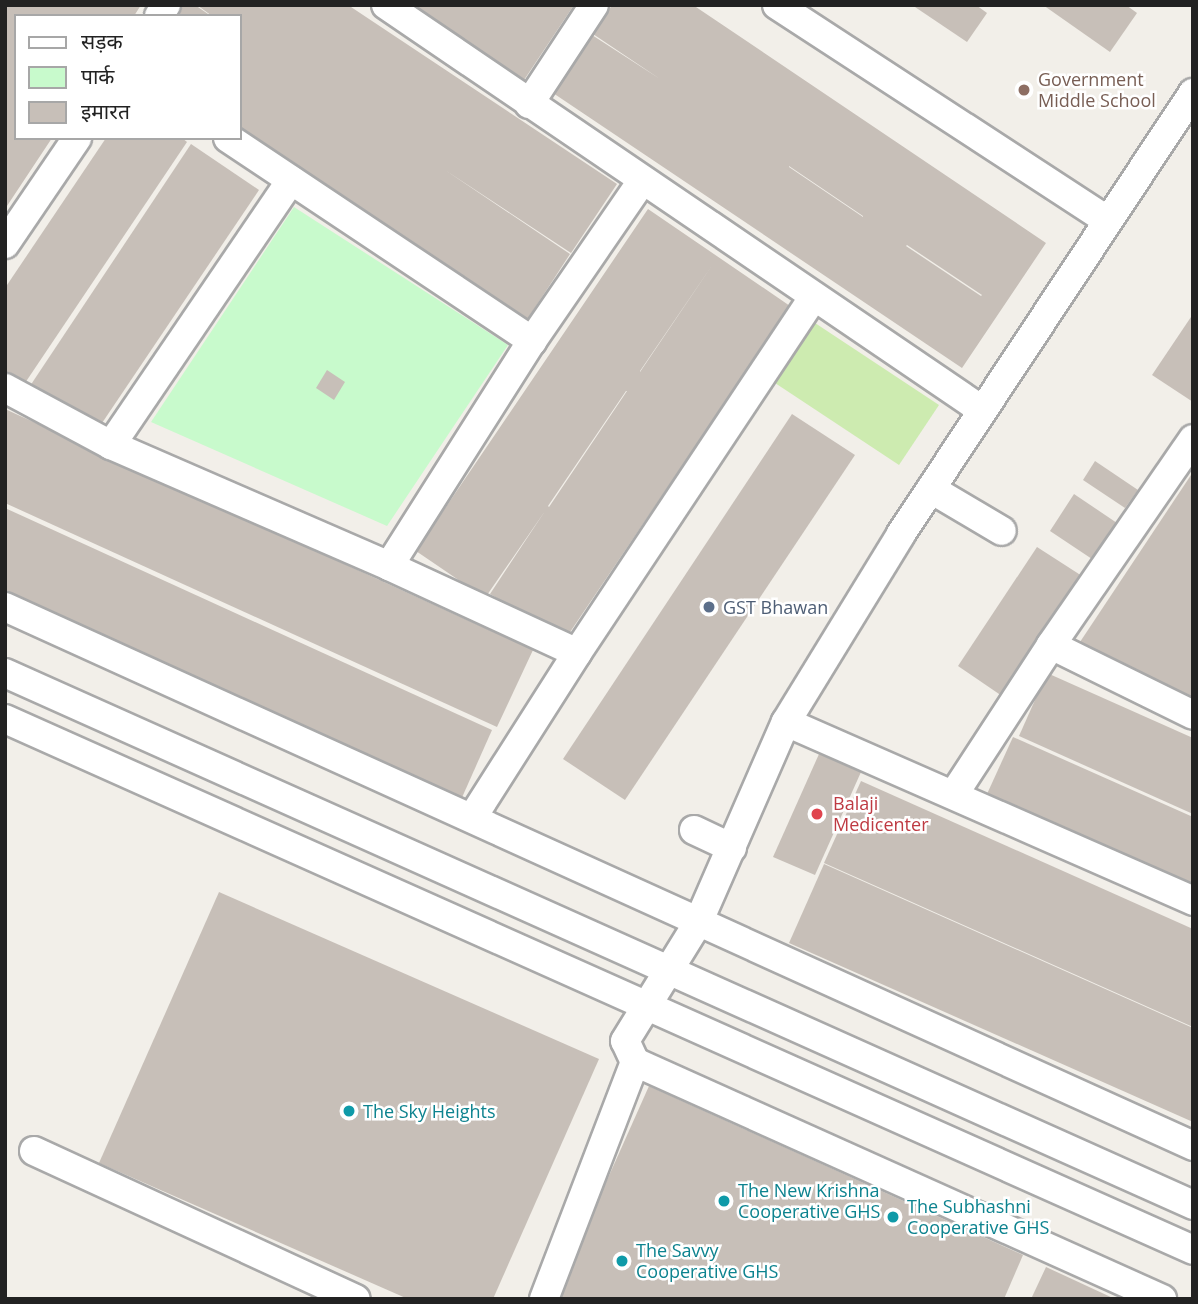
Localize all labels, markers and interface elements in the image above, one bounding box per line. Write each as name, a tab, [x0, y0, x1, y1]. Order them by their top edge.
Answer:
legend	[14, 14, 242, 140]
text: सड़क	[81, 27, 123, 55]
text: पार्क	[81, 62, 115, 90]
place label: Government Middle School	[1038, 69, 1156, 112]
marker: Government Middle School	[1016, 82, 1032, 98]
text: इमारत	[81, 97, 130, 125]
place label: GST Bhawan	[723, 596, 828, 618]
marker: GST Bhawan	[701, 599, 717, 615]
place label: Balaji Medicenter	[833, 793, 929, 836]
marker: Balaji Medicenter	[807, 804, 827, 824]
place label: The Sky Heights	[363, 1100, 495, 1122]
marker: The Sky Heights	[341, 1103, 357, 1119]
place label: The New Krishna Cooperative GHS	[738, 1180, 880, 1222]
marker: The New Krishna Cooperative GHS	[716, 1193, 732, 1209]
place label: The Subhashni Cooperative GHS	[907, 1196, 1049, 1238]
marker: The Subhashni Cooperative GHS	[885, 1209, 901, 1225]
place label: The Savvy Cooperative GHS	[636, 1240, 778, 1282]
marker: The Savvy Cooperative GHS	[614, 1253, 630, 1269]

